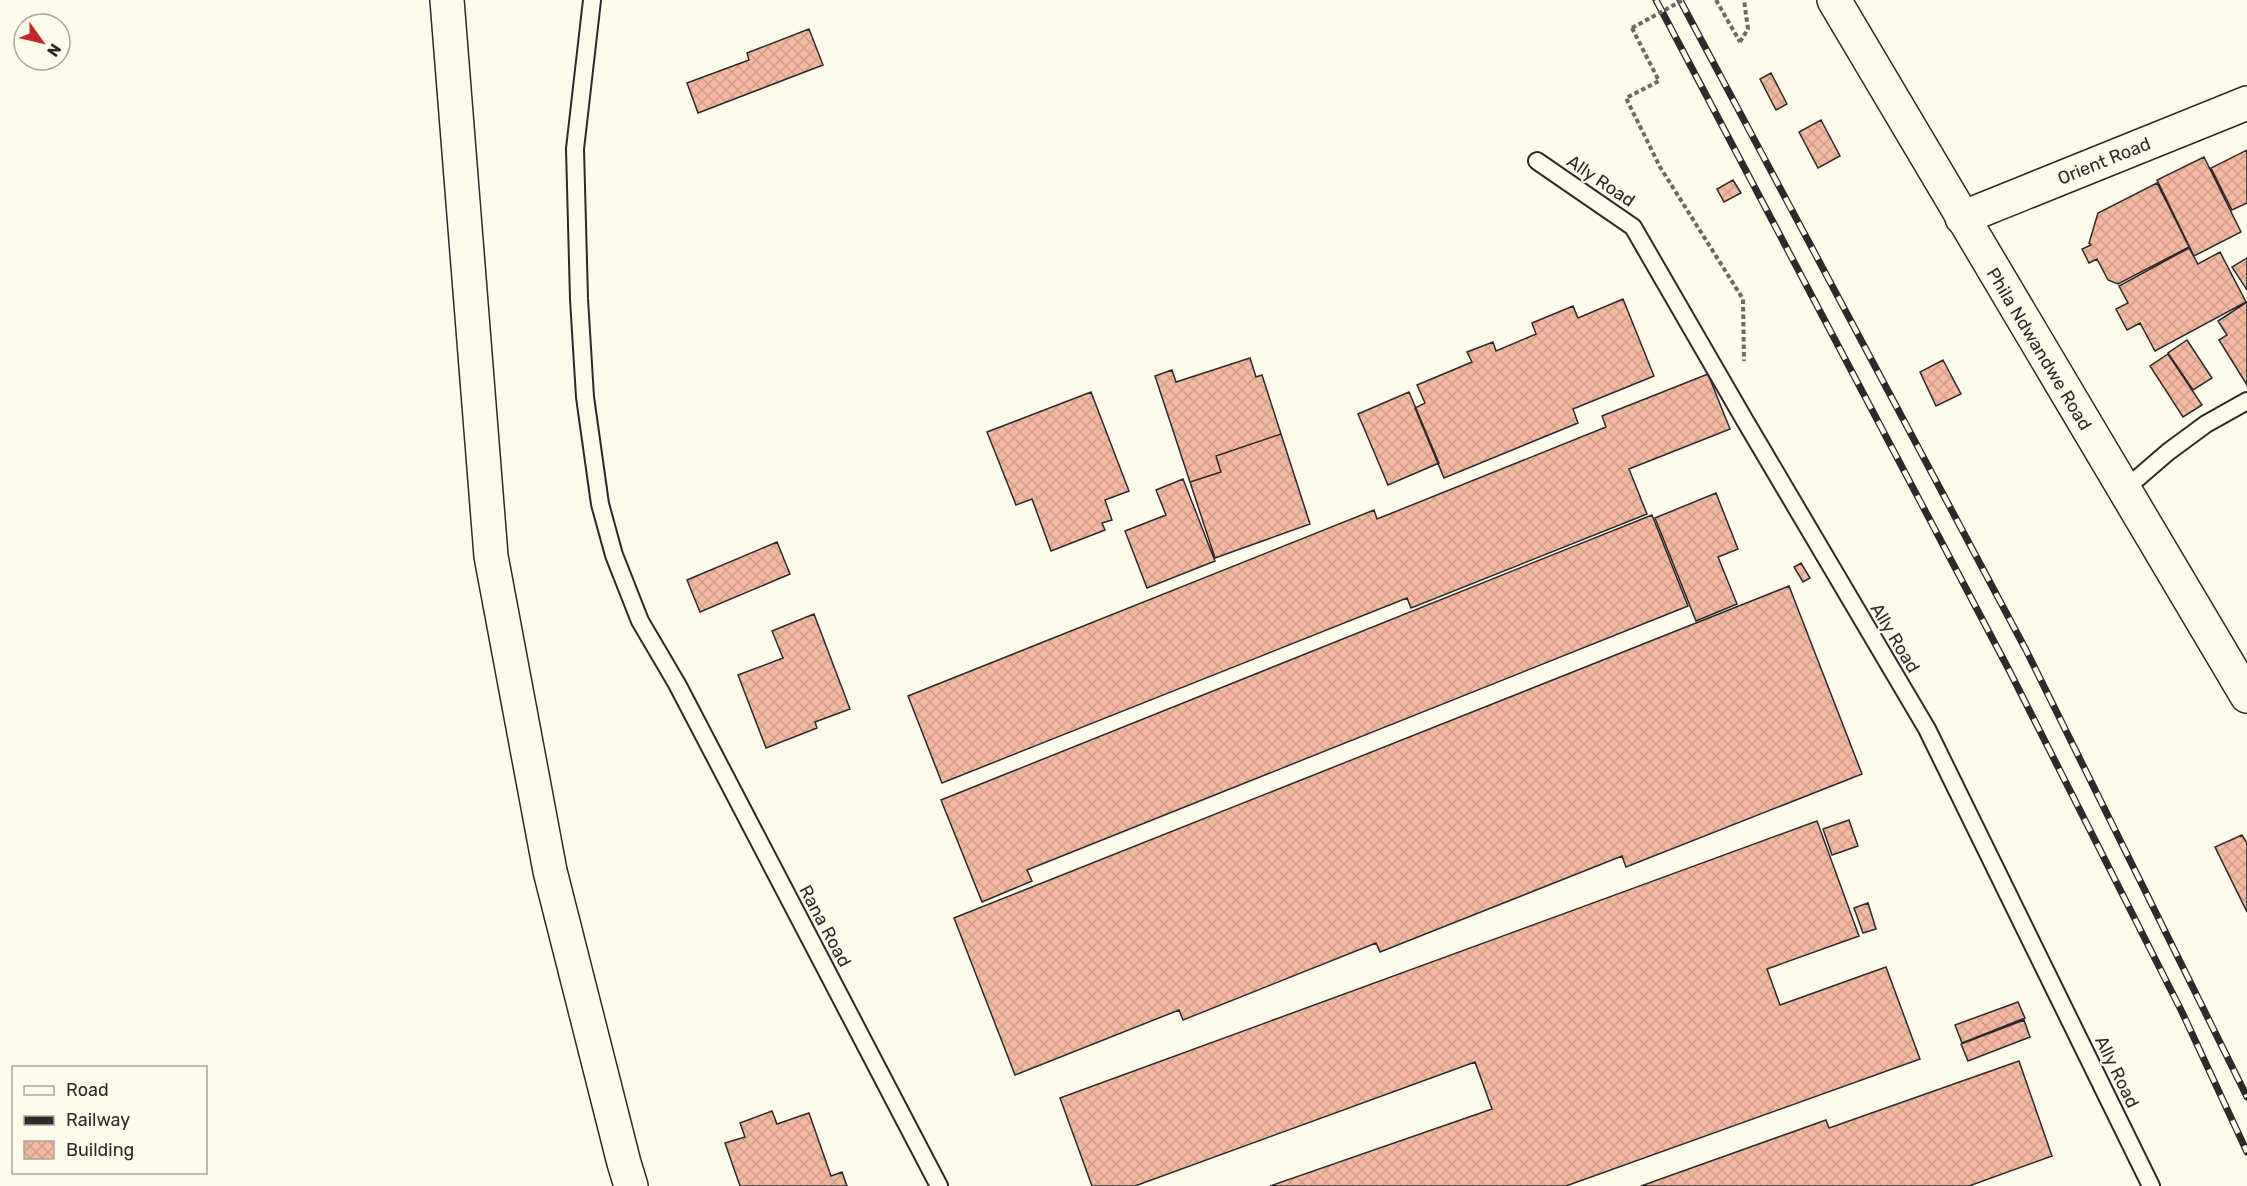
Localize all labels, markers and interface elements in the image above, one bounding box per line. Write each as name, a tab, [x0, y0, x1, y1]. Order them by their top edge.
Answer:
north arrow	[12, 12, 72, 72]
text: N	[43, 40, 65, 60]
street label: Orient Road	[2054, 132, 2154, 190]
street label: Ally Road	[1563, 150, 1639, 212]
street label: Phila Ndwandwe Road	[1982, 264, 2096, 434]
street label: Ally Road	[1866, 599, 1924, 677]
street label: Rana Road	[794, 881, 856, 971]
street label: Ally Road	[2090, 1032, 2144, 1112]
legend	[12, 1066, 207, 1174]
text: Road	[66, 1079, 109, 1101]
text: Railway	[66, 1109, 130, 1131]
text: Building	[66, 1139, 134, 1161]

